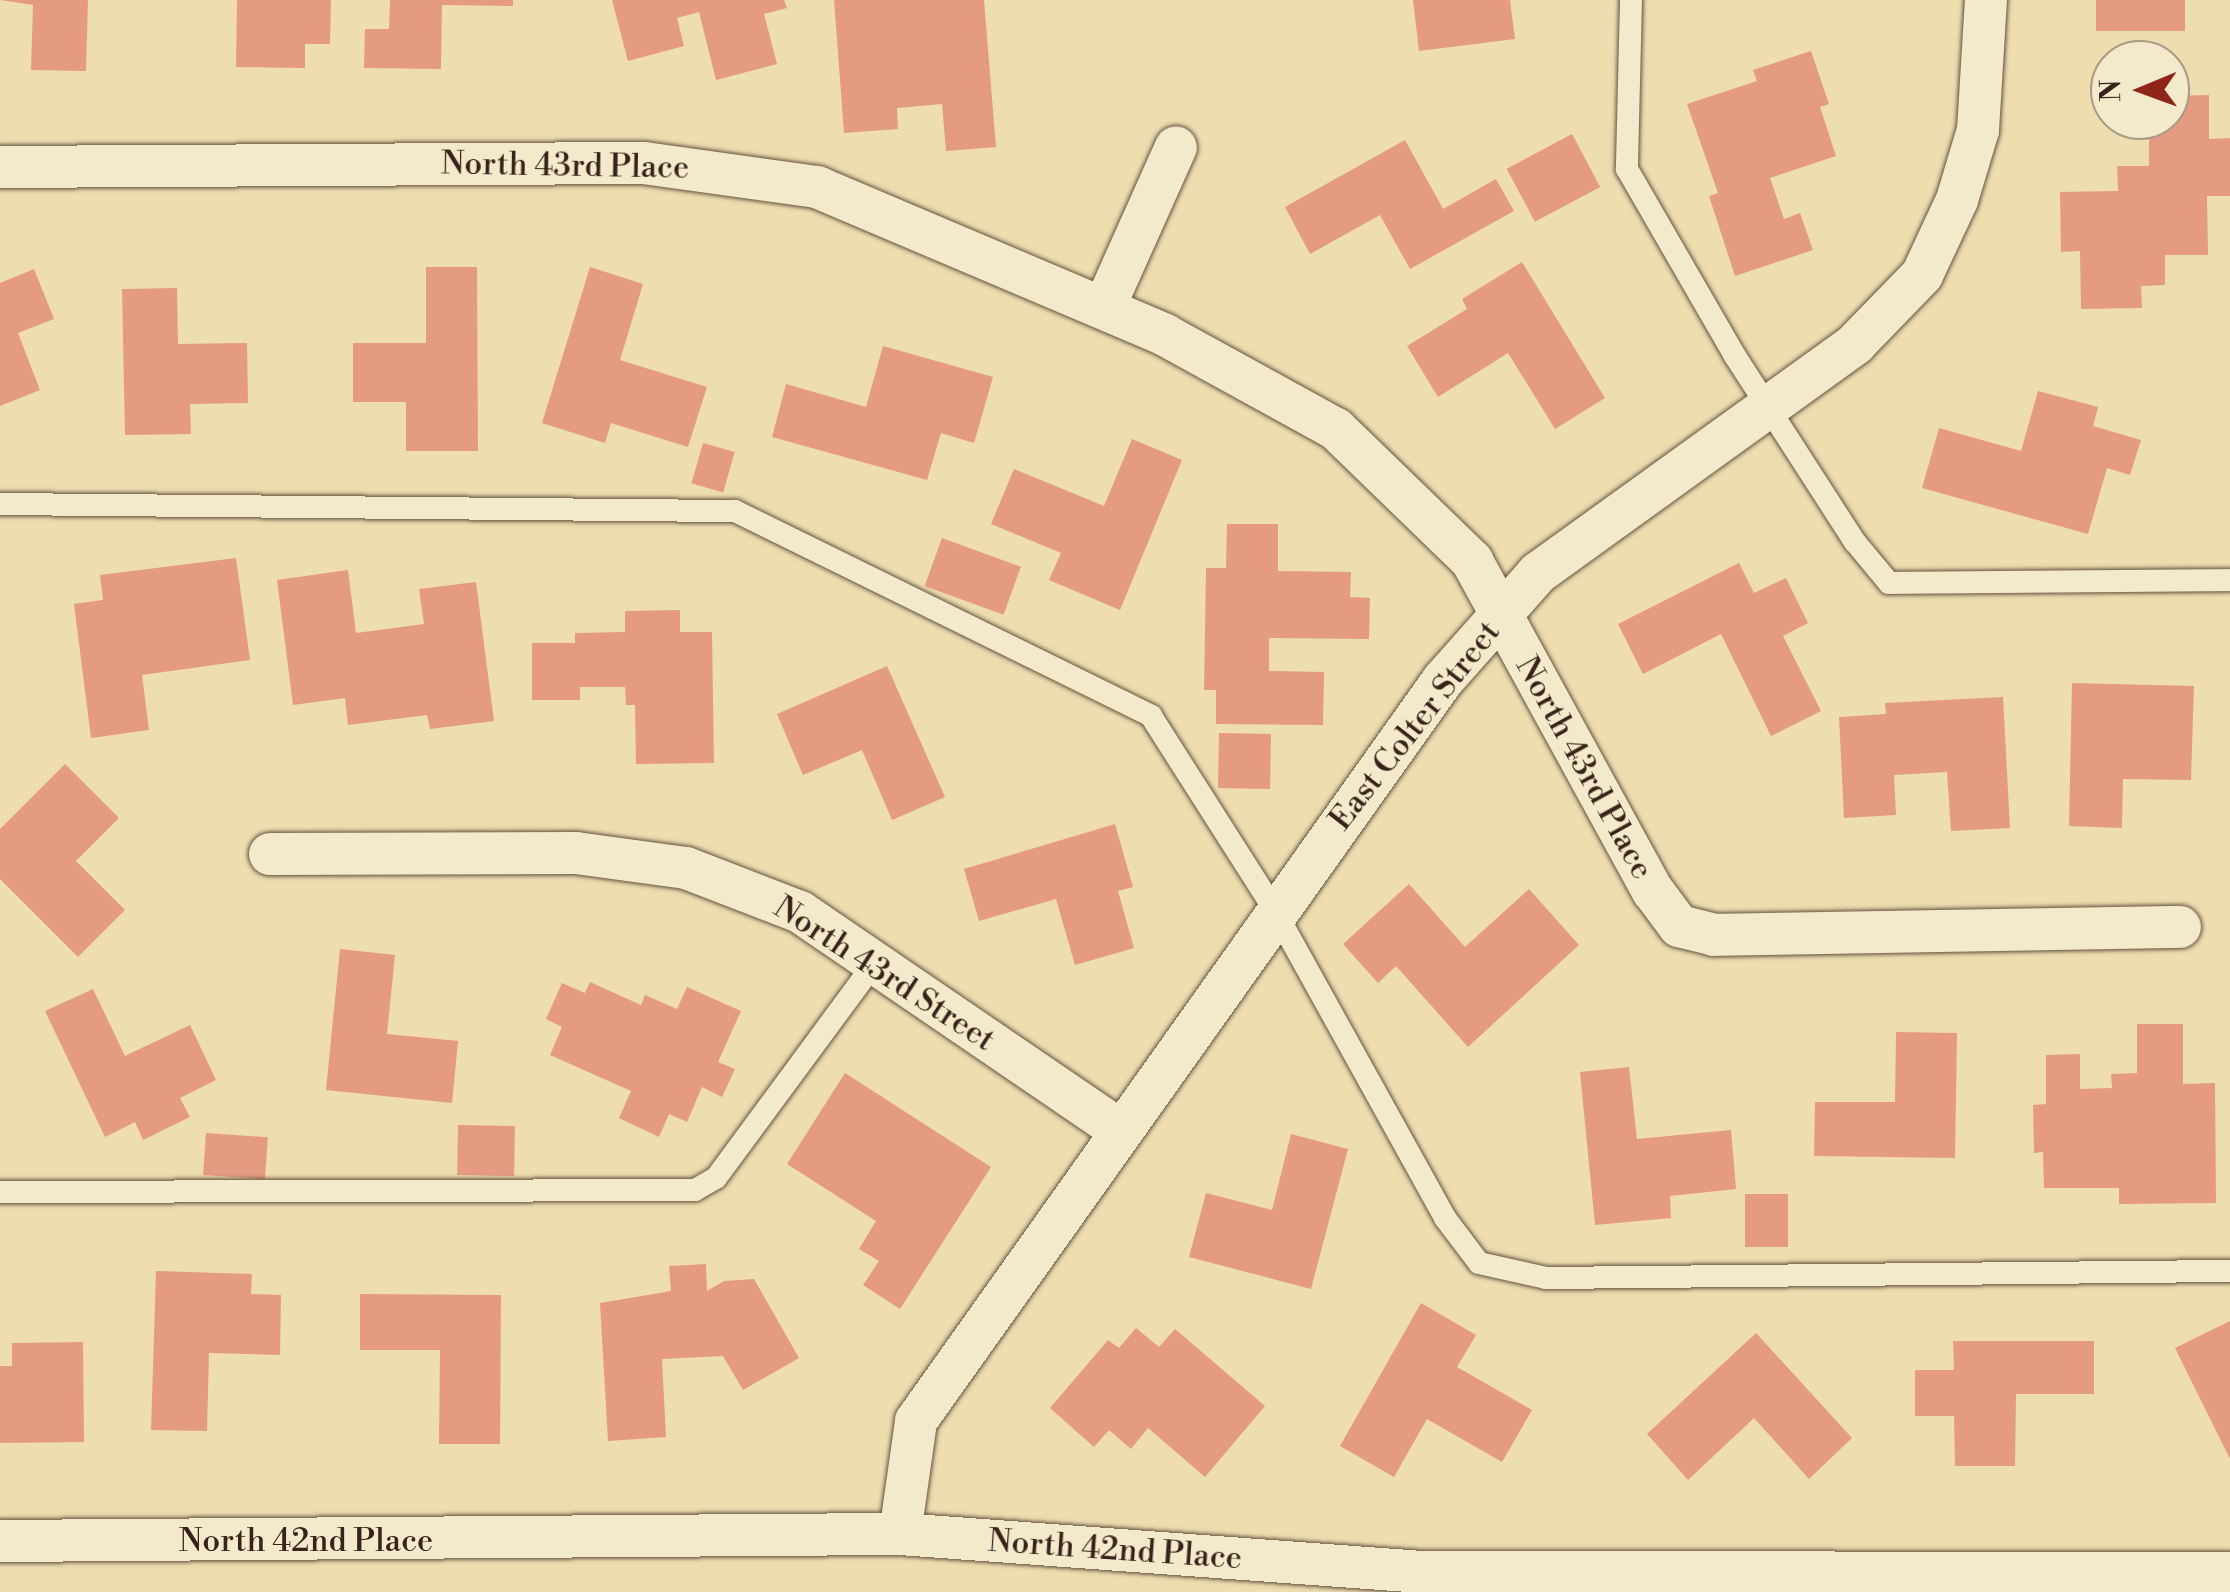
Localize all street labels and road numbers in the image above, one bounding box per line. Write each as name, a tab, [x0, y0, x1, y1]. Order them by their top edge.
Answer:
street label: North 43rd Place	[440, 145, 690, 187]
street label: East Colter Street	[1322, 614, 1508, 838]
street label: North 43rd Place	[1507, 650, 1661, 886]
street label: North 43rd Street	[766, 888, 1002, 1060]
street label: North 42nd Place	[179, 1522, 433, 1560]
street label: North 42nd Place	[987, 1522, 1243, 1578]

